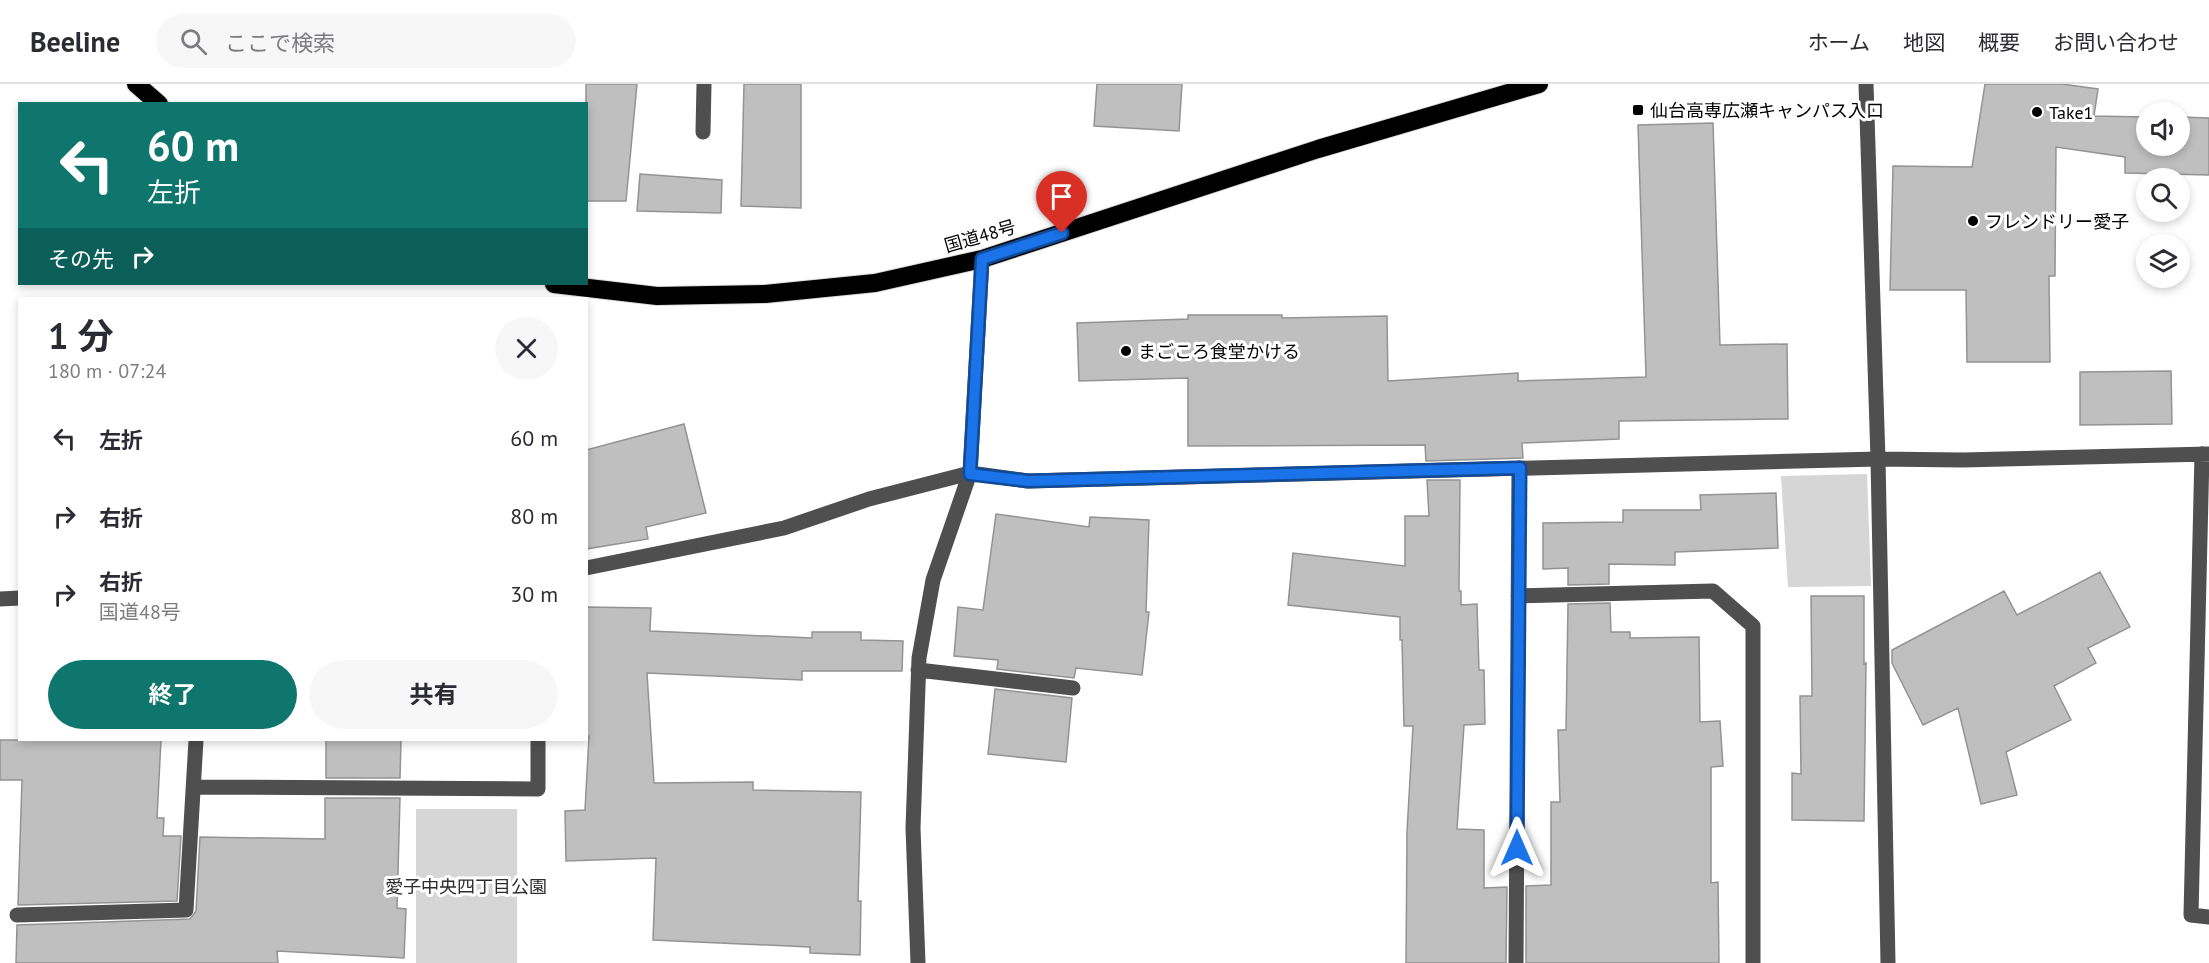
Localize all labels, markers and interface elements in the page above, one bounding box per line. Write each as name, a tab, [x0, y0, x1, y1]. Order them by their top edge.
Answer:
search box	[156, 14, 576, 68]
text: Beeline	[30, 23, 120, 60]
icon: search	[177, 25, 210, 58]
text: ここで検索	[225, 29, 335, 57]
text: ホーム	[1808, 29, 1870, 56]
text: 地図	[1903, 29, 1945, 56]
text: 概要	[1978, 29, 2020, 56]
text: お問い合わせ	[2053, 29, 2179, 56]
place label: 仙台高専広瀬キャンパス入口	[1650, 99, 1884, 122]
place label: Take1	[2049, 101, 2093, 124]
map controls	[2136, 102, 2190, 288]
button: sound	[2136, 102, 2190, 156]
marker: 仙台高専広瀬キャンパス入口	[1631, 103, 1645, 117]
marker: Take1	[2030, 105, 2044, 119]
text: 60 m	[147, 118, 239, 173]
icon: left	[48, 126, 126, 204]
button: search	[2136, 168, 2190, 222]
pin	[1036, 171, 1087, 233]
text: 左折	[147, 175, 201, 209]
icon: arrive	[1045, 180, 1078, 213]
place label: フレンドリー愛子	[1985, 210, 2129, 233]
marker: フレンドリー愛子	[1966, 214, 1980, 228]
street label: 国道48号	[941, 215, 1019, 257]
button: layers	[2136, 234, 2190, 288]
icon: right	[126, 240, 159, 273]
text: その先	[48, 245, 114, 273]
text: 1 分	[48, 312, 114, 359]
button: close	[495, 317, 558, 380]
place label: まごころ食堂かける	[1138, 340, 1300, 363]
marker: まごころ食堂かける	[1119, 344, 1133, 358]
text: 180 m · 07:24	[48, 358, 166, 384]
icon: left	[48, 422, 81, 455]
text: 60 m	[510, 424, 558, 452]
text: 左折	[99, 426, 143, 454]
icon: right	[48, 500, 81, 533]
text: 80 m	[510, 502, 558, 530]
text: 右折	[99, 504, 143, 532]
text: 右折	[99, 568, 143, 596]
icon: right	[48, 578, 81, 611]
text: 30 m	[510, 580, 558, 608]
text: 国道48号	[99, 599, 181, 625]
button: 終了	[48, 660, 297, 729]
button: 共有	[309, 660, 558, 729]
position arrow	[1485, 816, 1549, 880]
park label: 愛子中央四丁目公園	[385, 875, 547, 898]

